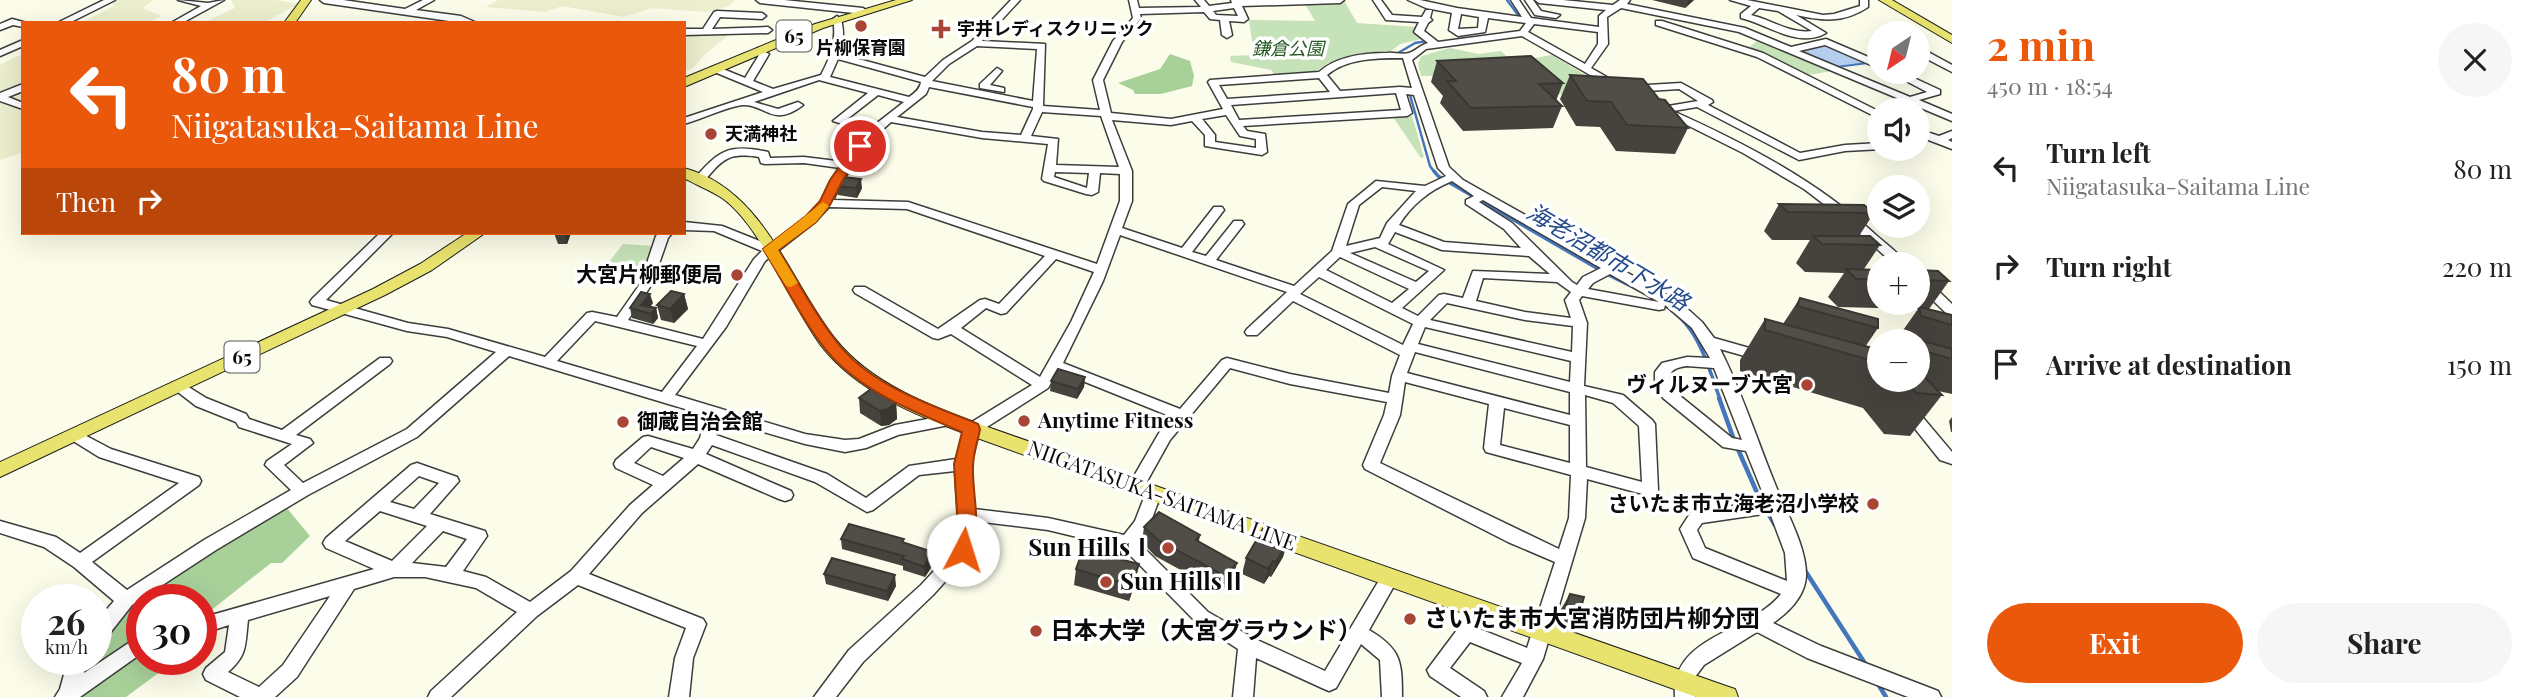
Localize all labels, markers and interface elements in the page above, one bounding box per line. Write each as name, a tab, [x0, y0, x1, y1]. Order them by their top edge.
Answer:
place label: 宇井レディスクリニック	[957, 16, 1154, 40]
text: 2 min	[1987, 16, 2095, 72]
marker: 片柳保育園	[853, 18, 869, 34]
marker: 宇井レディスクリニック	[931, 19, 951, 39]
road number: 65	[776, 20, 812, 52]
north arrow	[1867, 21, 1930, 84]
map controls	[1867, 21, 1930, 392]
button: close	[2438, 23, 2512, 97]
place label: 片柳保育園	[816, 35, 906, 59]
park label: 鎌倉公園	[1252, 36, 1327, 60]
text: 80 m	[171, 40, 286, 105]
icon: left	[56, 49, 147, 140]
text: 450 m · 18:54	[1987, 70, 2113, 101]
button: sound	[1867, 98, 1930, 161]
text: Niigatasuka-Saitama Line	[171, 103, 539, 146]
pin	[830, 116, 890, 176]
place label: 天満神社	[725, 121, 797, 145]
marker: 天満神社	[703, 126, 719, 142]
icon: arrive	[841, 127, 879, 165]
text: Turn left	[2046, 135, 2151, 170]
icon: left	[1987, 149, 2025, 187]
text: 80 m	[2453, 151, 2512, 186]
text: Niigatasuka-Saitama Line	[2046, 170, 2310, 201]
button: layers	[1867, 175, 1930, 238]
icon: right	[130, 182, 168, 220]
text: Then	[56, 184, 116, 219]
water label: 海老沼都市下水路	[1522, 195, 1697, 317]
icon: right	[1987, 247, 2025, 285]
text: Turn right	[2046, 249, 2172, 284]
text: 220 m	[2442, 249, 2512, 284]
button: +	[1867, 252, 1930, 315]
place label: 大宮片柳郵便局	[576, 259, 723, 287]
marker: 大宮片柳郵便局	[729, 267, 745, 283]
button: −	[1867, 329, 1930, 392]
road number: 65	[224, 342, 260, 372]
icon: arrive	[1987, 345, 2025, 383]
text: Arrive at destination	[2046, 347, 2292, 382]
text: 150 m	[2447, 347, 2512, 382]
place label: ヴィルヌーブ大宮	[1626, 369, 1793, 397]
marker: ヴィルヌーブ大宮	[1799, 377, 1815, 393]
place label: Anytime Fitness	[1037, 405, 1193, 433]
place label: 御蔵自治会館	[637, 406, 763, 434]
marker: Anytime Fitness	[1016, 413, 1032, 429]
marker: 御蔵自治会館	[615, 414, 631, 430]
street label: NIIGATASUKA-SAITAMA LINE	[1024, 432, 1301, 556]
place label: さいたま市立海老沼小学校	[1608, 488, 1859, 516]
marker: さいたま市立海老沼小学校	[1865, 496, 1881, 512]
position arrow	[926, 513, 1000, 587]
place label: Sun HillsⅠ	[1028, 530, 1154, 562]
marker: Sun HillsⅠ	[1160, 540, 1176, 556]
place label: Sun HillsⅡ	[1120, 564, 1246, 596]
marker: Sun HillsⅡ	[1098, 574, 1114, 590]
speed limit sign: 30	[126, 584, 217, 675]
text: 26	[48, 597, 85, 644]
place label: さいたま市大宮消防団片柳分団	[1424, 601, 1759, 633]
button: Exit	[1987, 603, 2243, 683]
button: Share	[2257, 603, 2512, 683]
marker: さいたま市大宮消防団片柳分団	[1402, 611, 1418, 627]
place label: 日本大学（大宮グラウンド）	[1050, 613, 1362, 645]
marker: 日本大学（大宮グラウンド）	[1028, 623, 1044, 639]
text: km/h	[45, 635, 88, 659]

